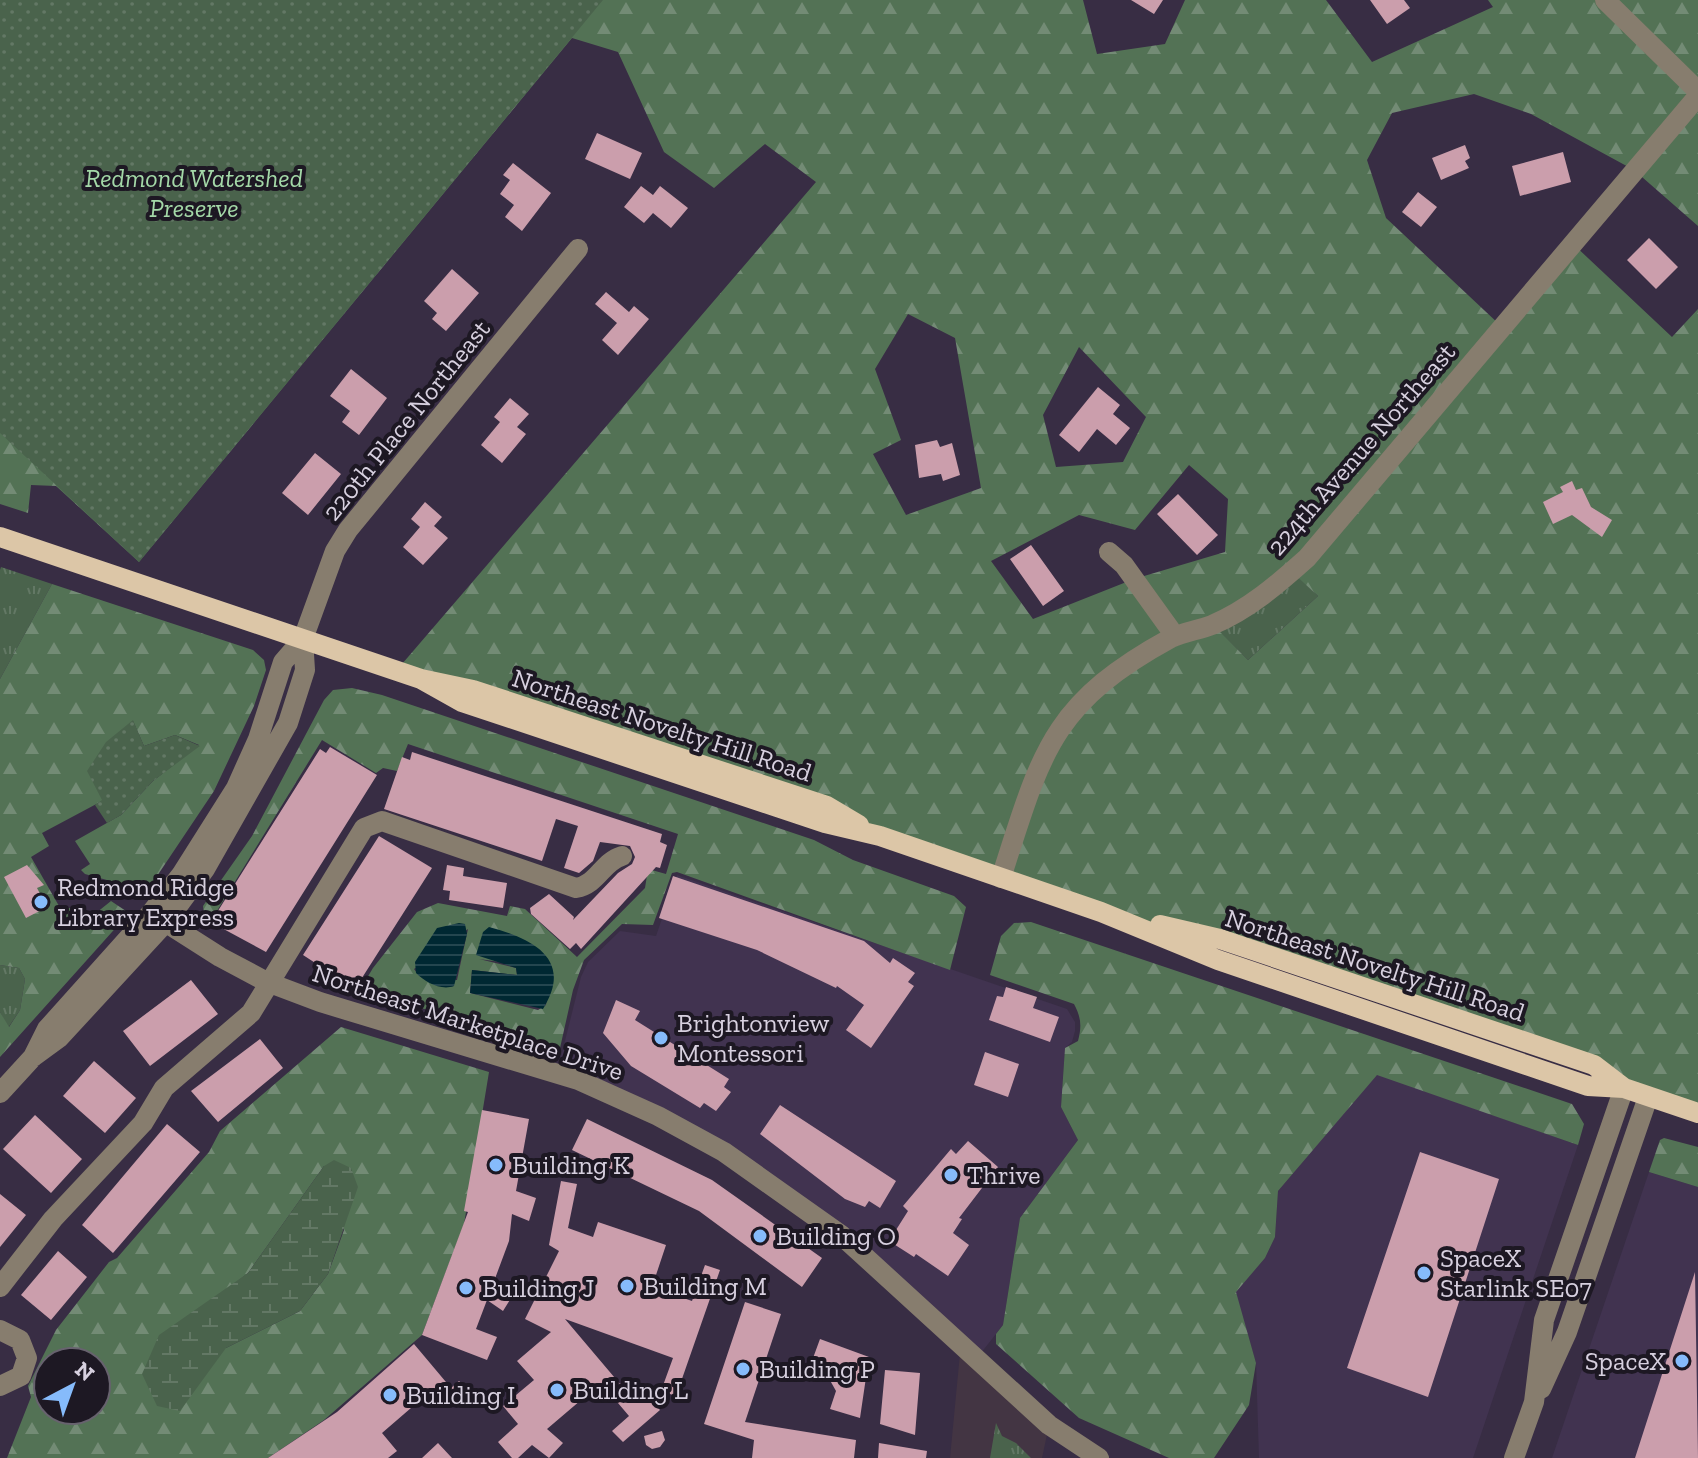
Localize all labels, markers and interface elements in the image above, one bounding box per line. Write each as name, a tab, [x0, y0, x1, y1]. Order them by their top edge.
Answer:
park label: Redmond Watershed Preserve	[85, 162, 303, 224]
street label: 220th Place Northeast	[315, 313, 497, 527]
street label: 224th Avenue Northeast	[1260, 336, 1462, 562]
street label: Northeast Novelty Hill Road	[508, 661, 816, 789]
place label: Redmond Ridge Library Express	[57, 871, 234, 933]
marker: Redmond Ridge Library Express	[32, 893, 50, 911]
street label: Northeast Novelty Hill Road	[1221, 901, 1529, 1029]
street label: Northeast Marketplace Drive	[309, 957, 627, 1087]
place label: Brightonview Montessori	[677, 1007, 829, 1069]
marker: Brightonview Montessori	[652, 1029, 670, 1047]
place label: Building K	[512, 1149, 630, 1181]
marker: Building K	[487, 1156, 505, 1174]
place label: Thrive	[967, 1159, 1041, 1191]
marker: Thrive	[942, 1166, 960, 1184]
place label: Building O	[776, 1220, 896, 1252]
marker: Building O	[751, 1227, 769, 1245]
place label: SpaceX Starlink SE07	[1440, 1242, 1592, 1304]
marker: SpaceX Starlink SE07	[1415, 1264, 1433, 1282]
place label: Building M	[643, 1270, 767, 1302]
place label: Building J	[482, 1272, 594, 1304]
marker: Building M	[618, 1277, 636, 1295]
marker: Building J	[457, 1279, 475, 1297]
place label: SpaceX	[1585, 1345, 1667, 1377]
north arrow	[32, 1346, 112, 1426]
marker: SpaceX	[1673, 1352, 1691, 1370]
place label: Building P	[759, 1353, 875, 1385]
text: N	[70, 1356, 100, 1387]
marker: Building P	[734, 1360, 752, 1378]
place label: Building L	[573, 1374, 688, 1406]
place label: Building I	[406, 1379, 515, 1411]
marker: Building L	[548, 1381, 566, 1399]
marker: Building I	[381, 1386, 399, 1404]

